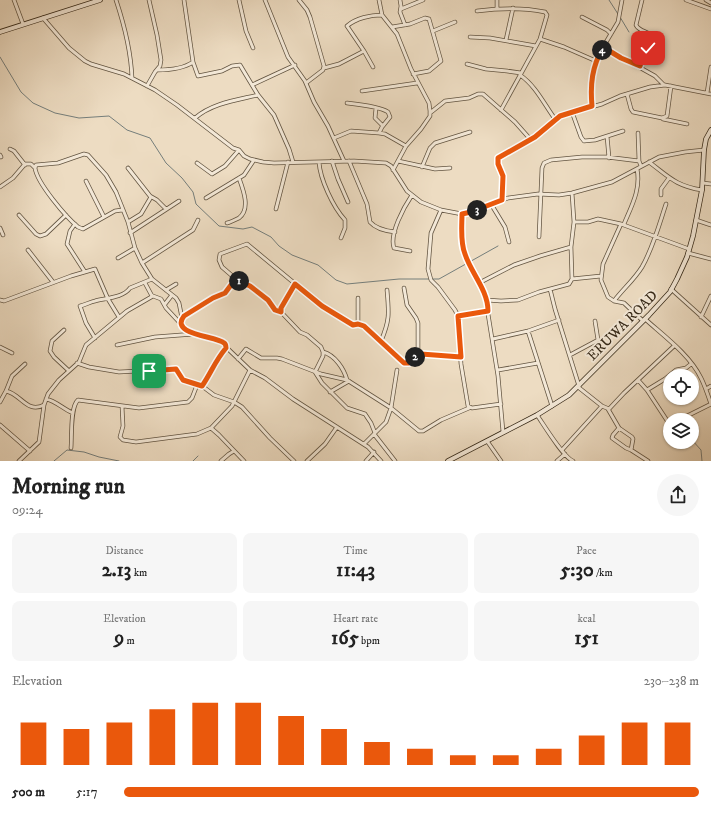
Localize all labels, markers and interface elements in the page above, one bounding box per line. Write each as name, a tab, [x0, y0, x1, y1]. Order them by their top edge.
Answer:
pin	[631, 31, 665, 65]
icon: check	[637, 37, 659, 59]
pin: 4	[592, 40, 612, 60]
text: 4	[599, 43, 605, 57]
pin: 3	[467, 200, 487, 220]
text: 3	[475, 203, 479, 217]
pin: 1	[229, 271, 249, 291]
text: 1	[237, 274, 241, 288]
street label: ERUWA ROAD	[584, 287, 662, 365]
pin: 2	[405, 347, 425, 367]
text: 2	[412, 350, 418, 364]
pin	[132, 354, 166, 388]
icon: arrive	[138, 360, 160, 382]
map controls	[663, 369, 699, 449]
button: locate	[663, 369, 699, 405]
button: layers	[663, 413, 699, 449]
text: Morning run	[12, 473, 125, 500]
button: share	[657, 474, 699, 516]
text: 09:24	[12, 502, 43, 518]
text: Distance	[106, 544, 143, 558]
text: Time	[344, 544, 367, 558]
text: Pace	[576, 544, 597, 558]
text: 2.13	[102, 558, 131, 583]
text: 11:43	[336, 558, 375, 583]
text: 5:30	[560, 558, 594, 583]
text: km	[131, 566, 147, 580]
text: /km	[594, 566, 613, 580]
text: Elevation	[103, 612, 146, 626]
text: Heart rate	[333, 612, 378, 626]
text: kcal	[577, 612, 596, 626]
text: 9	[114, 626, 124, 651]
text: 165	[331, 626, 359, 651]
text: 151	[574, 626, 599, 651]
text: m	[124, 634, 135, 648]
text: bpm	[359, 634, 380, 648]
text: Elevation	[12, 673, 62, 689]
text: 230–238 m	[644, 673, 699, 689]
text: 500 m	[12, 784, 45, 800]
text: 5:17	[76, 784, 97, 800]

